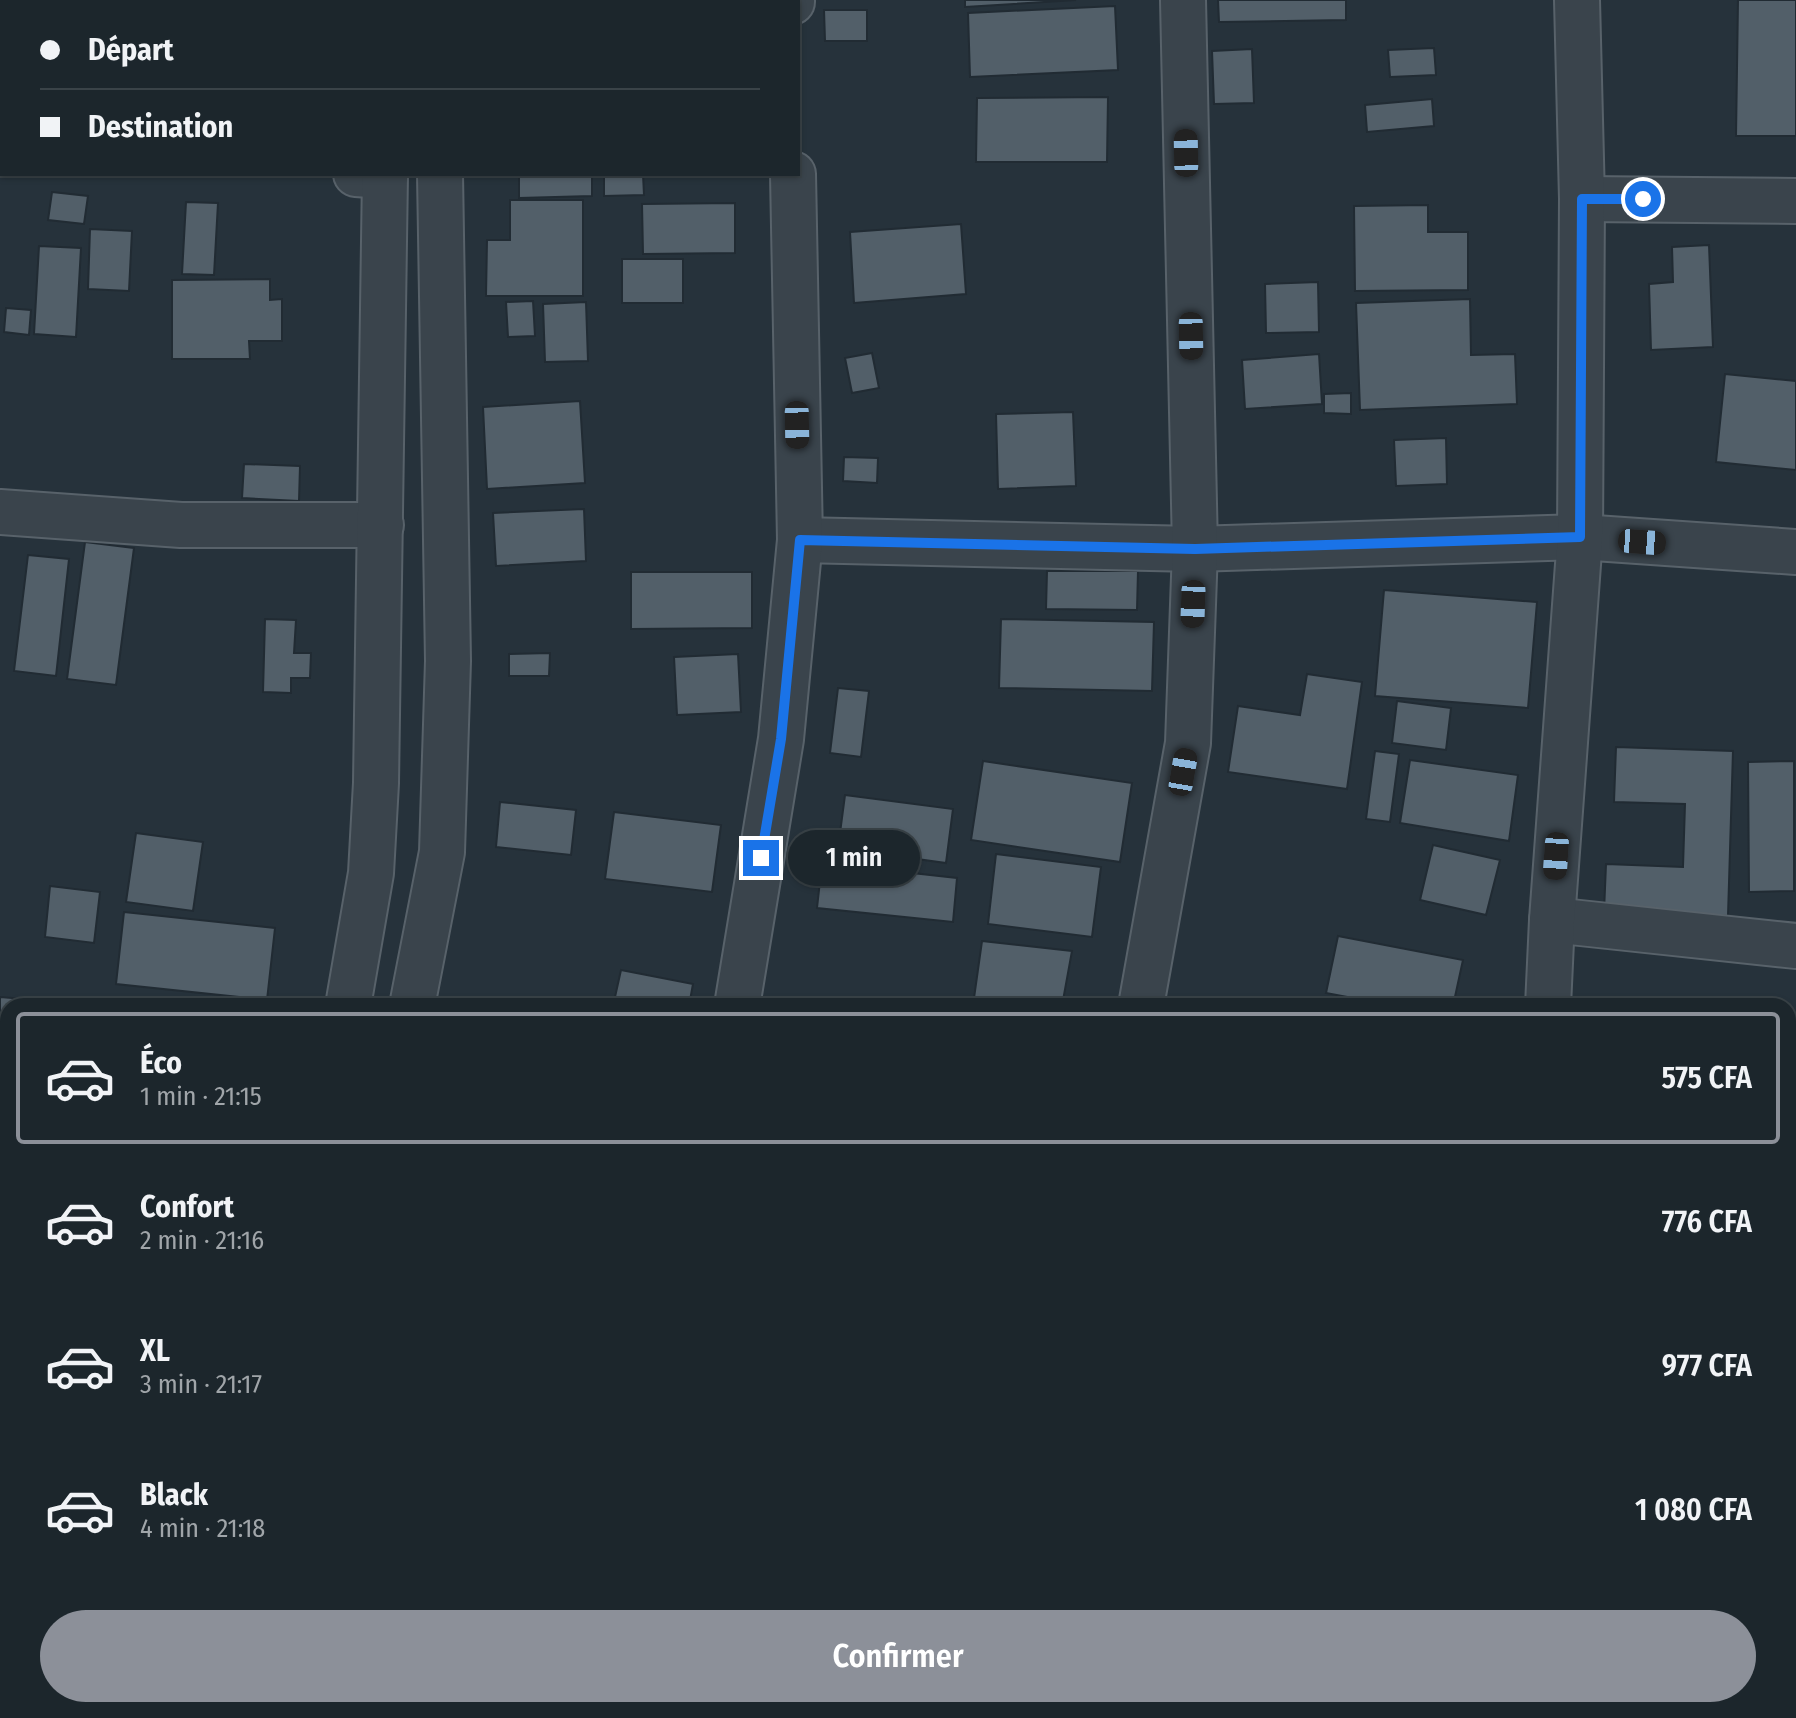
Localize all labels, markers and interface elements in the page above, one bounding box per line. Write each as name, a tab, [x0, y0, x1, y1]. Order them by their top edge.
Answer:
text: Départ	[88, 32, 174, 68]
text: Destination	[88, 109, 233, 145]
car	[1174, 129, 1198, 177]
route start	[1625, 181, 1661, 217]
car	[1179, 312, 1203, 360]
car	[785, 401, 809, 449]
car	[1617, 528, 1667, 556]
car	[1180, 580, 1206, 628]
car	[1167, 746, 1199, 798]
callout: 1 min	[789, 830, 921, 886]
car	[1542, 831, 1570, 881]
route end	[743, 840, 779, 876]
text: 1 min	[826, 842, 882, 873]
icon: car	[44, 1042, 116, 1114]
text: Éco	[140, 1045, 182, 1081]
text: 575 CFA	[1661, 1060, 1752, 1096]
text: 1 min · 21:15	[140, 1081, 262, 1112]
icon: car	[44, 1186, 116, 1258]
text: Confort	[140, 1189, 234, 1225]
text: 776 CFA	[1662, 1204, 1752, 1240]
text: 2 min · 21:16	[140, 1225, 264, 1256]
icon: car	[44, 1330, 116, 1402]
text: XL	[140, 1333, 170, 1369]
text: 977 CFA	[1662, 1348, 1752, 1384]
text: 3 min · 21:17	[140, 1369, 262, 1400]
icon: car	[44, 1474, 116, 1546]
text: Black	[140, 1477, 208, 1513]
text: 1 080 CFA	[1635, 1492, 1752, 1528]
text: 4 min · 21:18	[140, 1513, 265, 1544]
button: Confirmer	[40, 1610, 1756, 1702]

